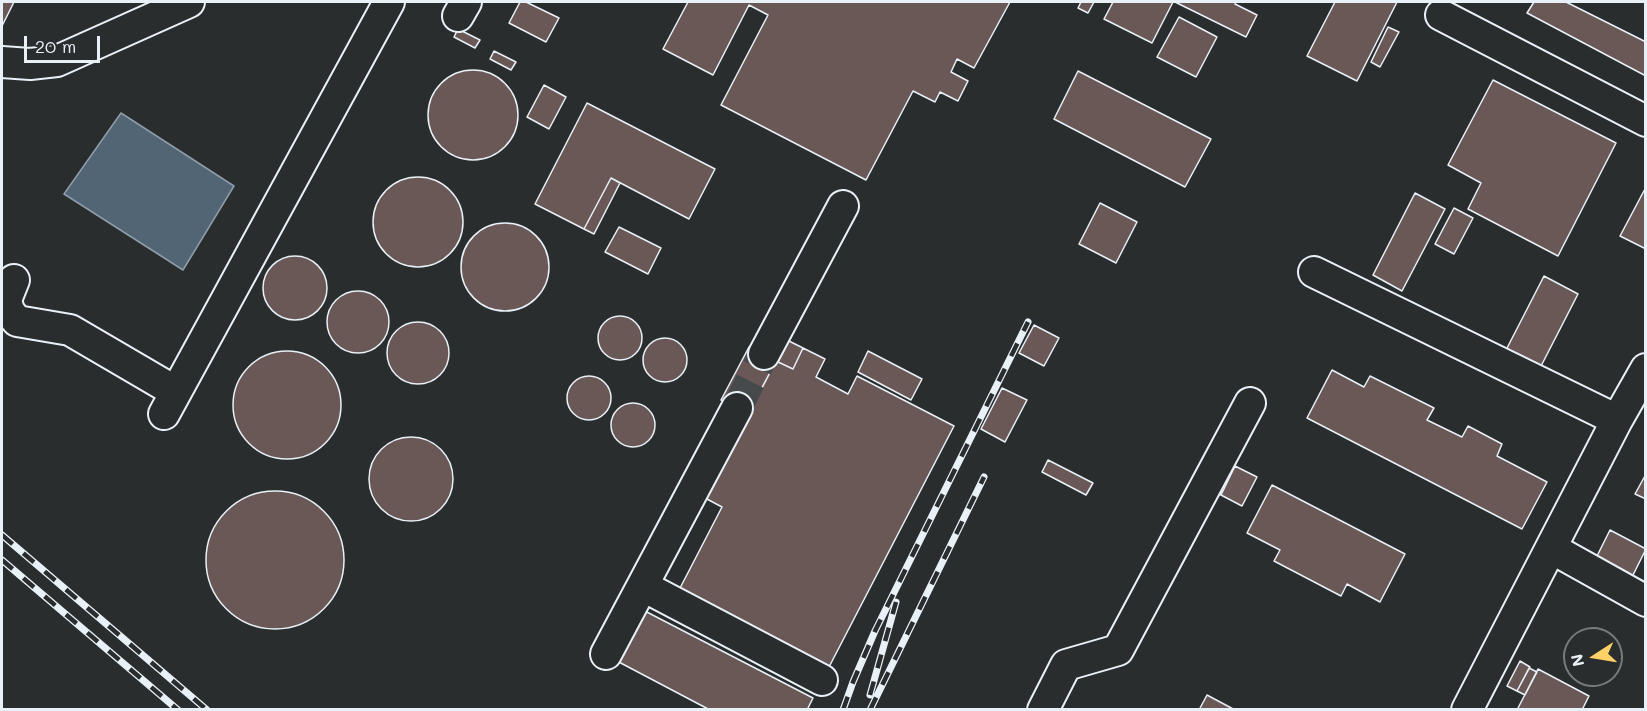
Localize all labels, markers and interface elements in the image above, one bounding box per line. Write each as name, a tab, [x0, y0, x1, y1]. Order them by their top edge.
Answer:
scale bar	[27, 24, 104, 62]
text: 20 m	[35, 34, 76, 58]
north arrow	[1563, 627, 1623, 687]
text: N	[1565, 652, 1588, 669]

